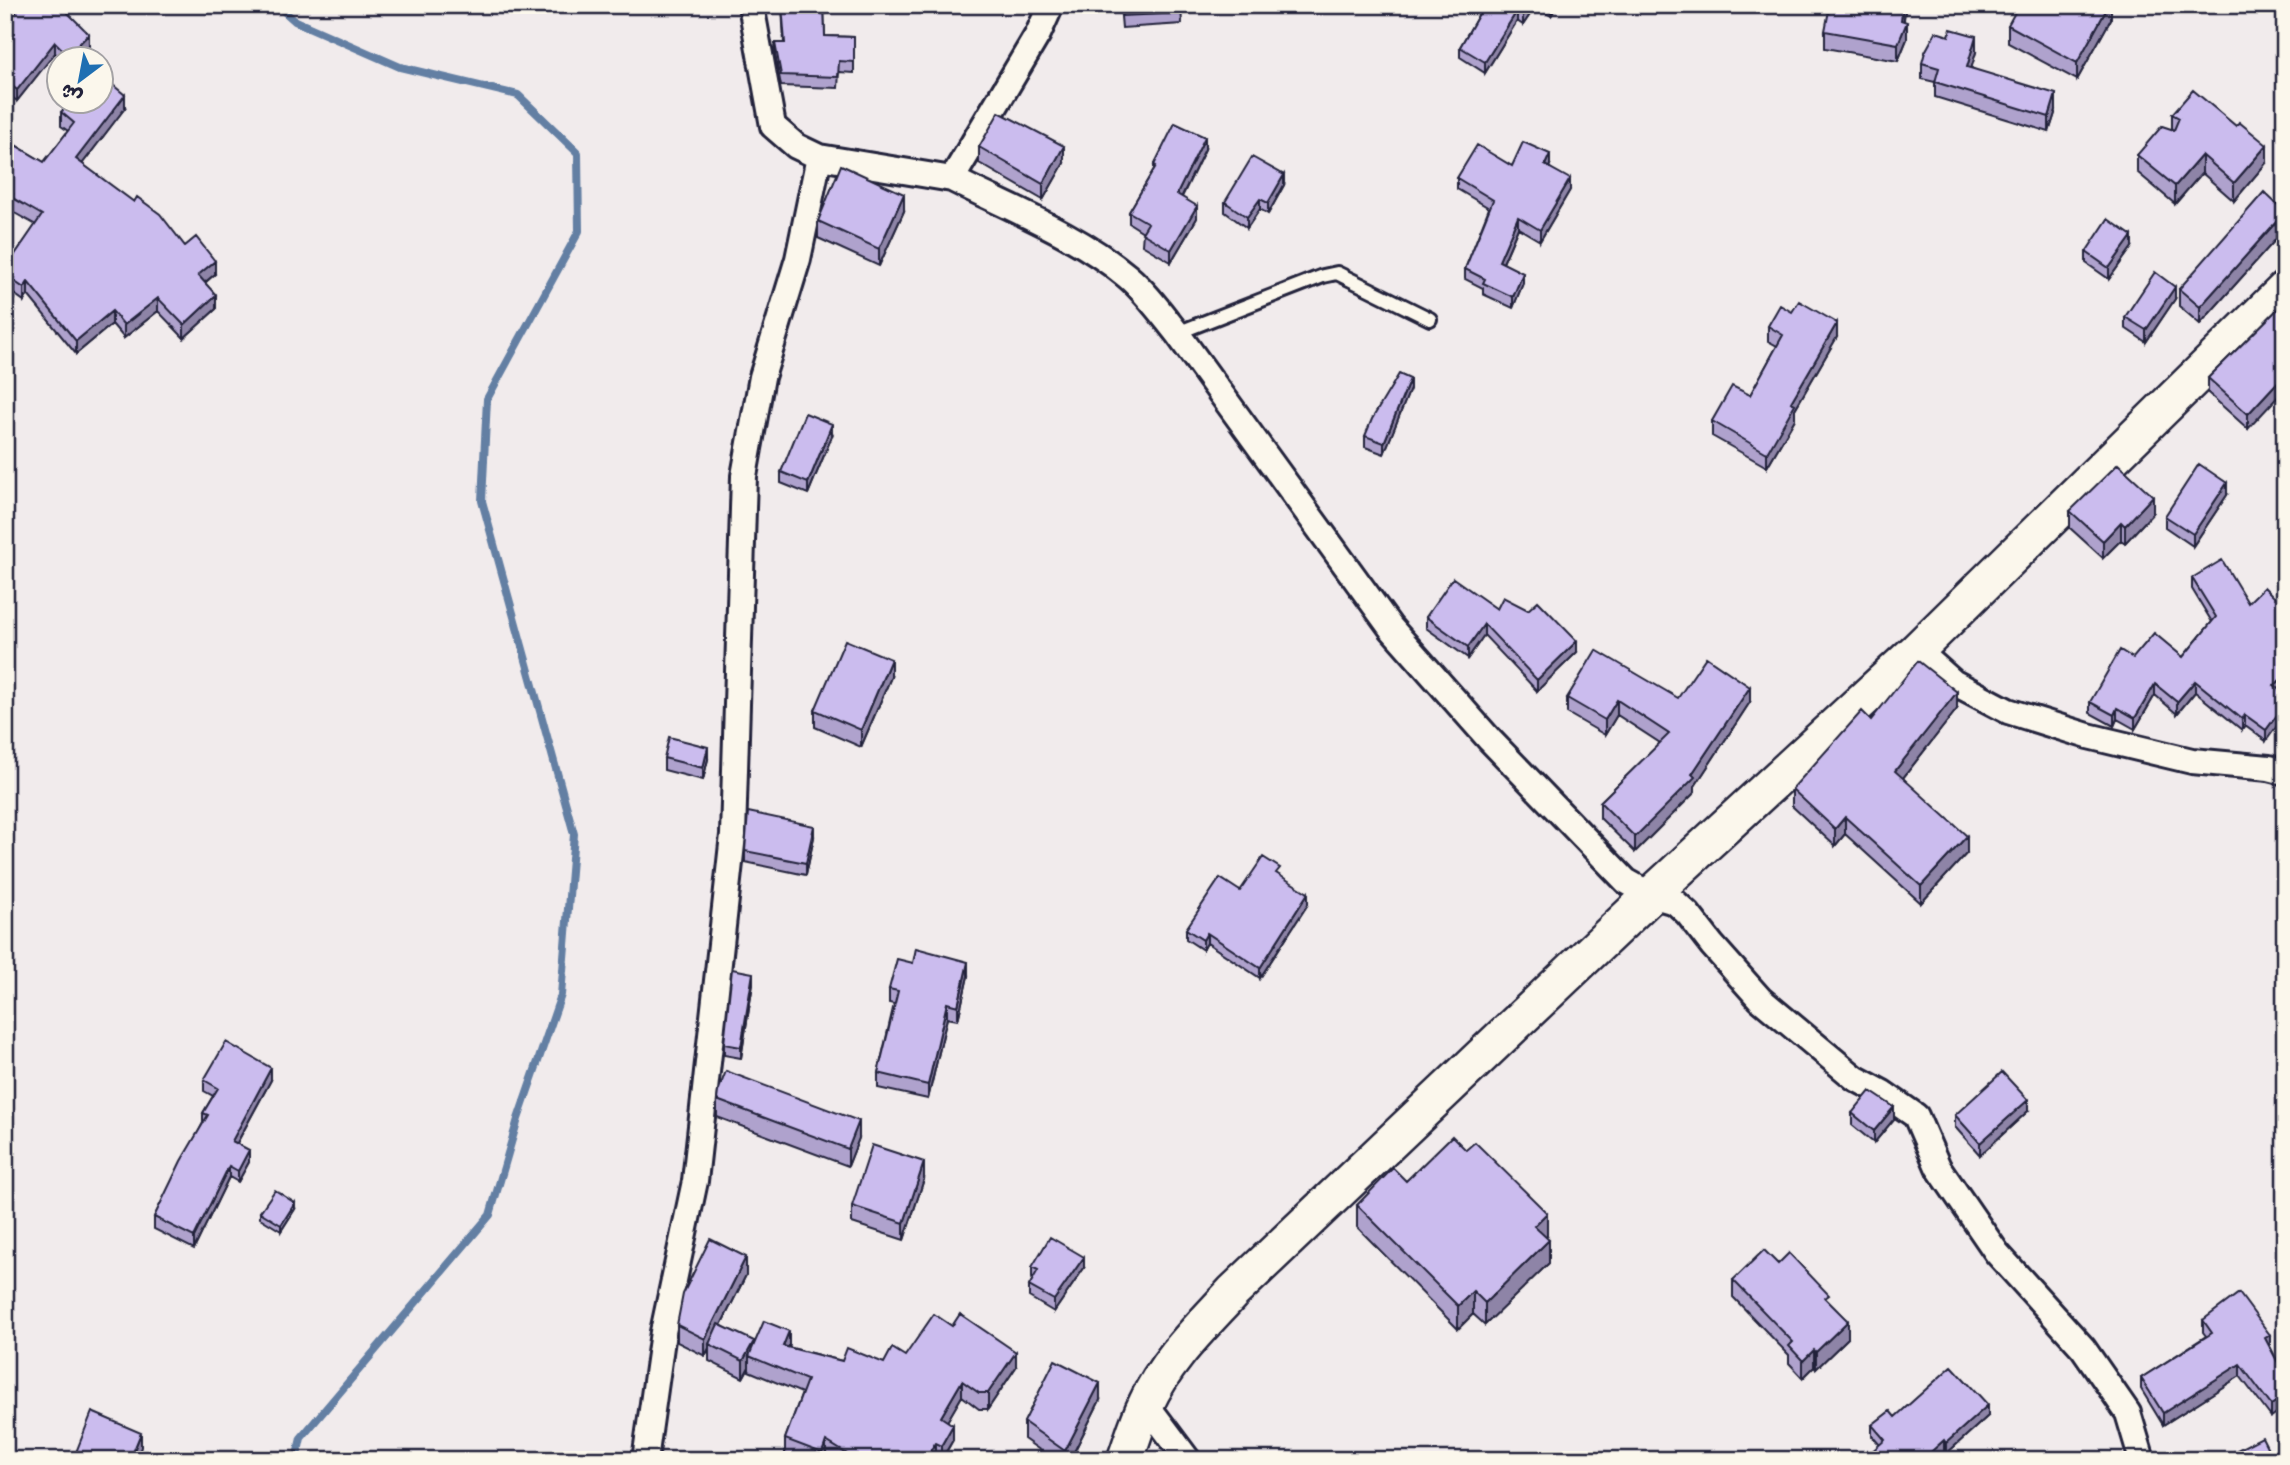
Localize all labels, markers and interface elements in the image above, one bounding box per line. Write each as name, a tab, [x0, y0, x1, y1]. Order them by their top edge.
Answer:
north arrow	[46, 46, 116, 116]
text: ش	[54, 74, 89, 114]

